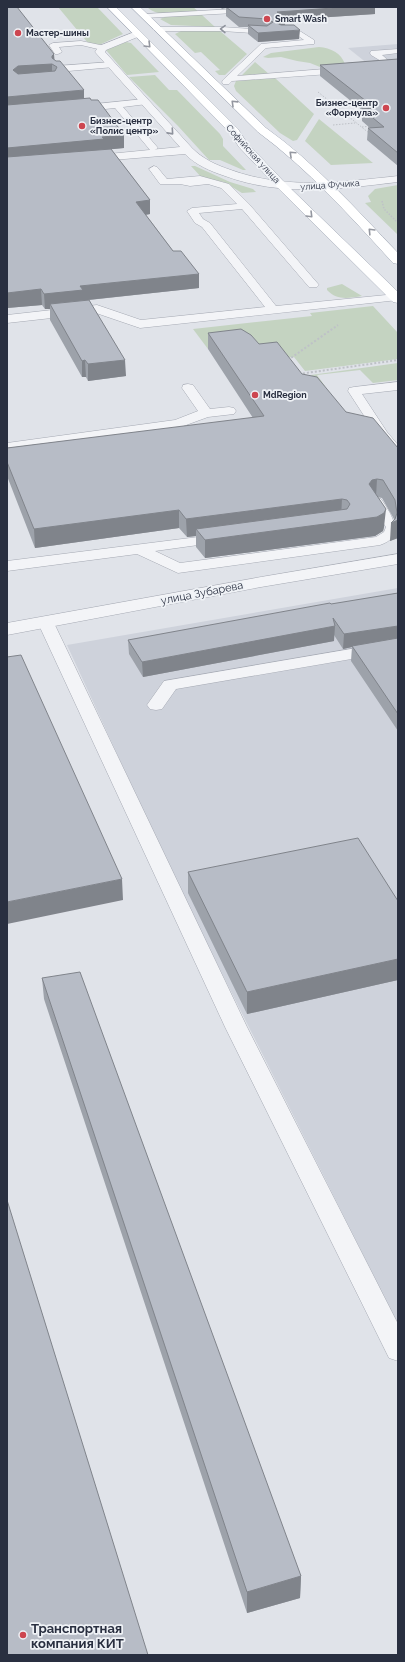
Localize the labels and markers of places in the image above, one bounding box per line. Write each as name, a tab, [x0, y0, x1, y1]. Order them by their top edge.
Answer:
marker: Smart Wash	[262, 14, 272, 24]
place label: Smart Wash	[275, 14, 327, 24]
marker: Мастер-шины	[13, 28, 23, 38]
place label: Мастер-шины	[26, 28, 89, 38]
place label: Бизнес-центр «Формула»	[316, 98, 378, 118]
marker: Бизнес-центр «Формула»	[381, 103, 391, 113]
place label: Бизнес-центр «Полис центр»	[90, 116, 158, 136]
marker: Бизнес-центр «Полис центр»	[77, 121, 87, 131]
marker: MdRegion	[250, 390, 260, 400]
place label: MdRegion	[263, 390, 307, 400]
place label: Транспортная компания КИТ	[31, 1621, 124, 1651]
marker: Транспортная компания КИТ	[18, 1630, 28, 1640]

